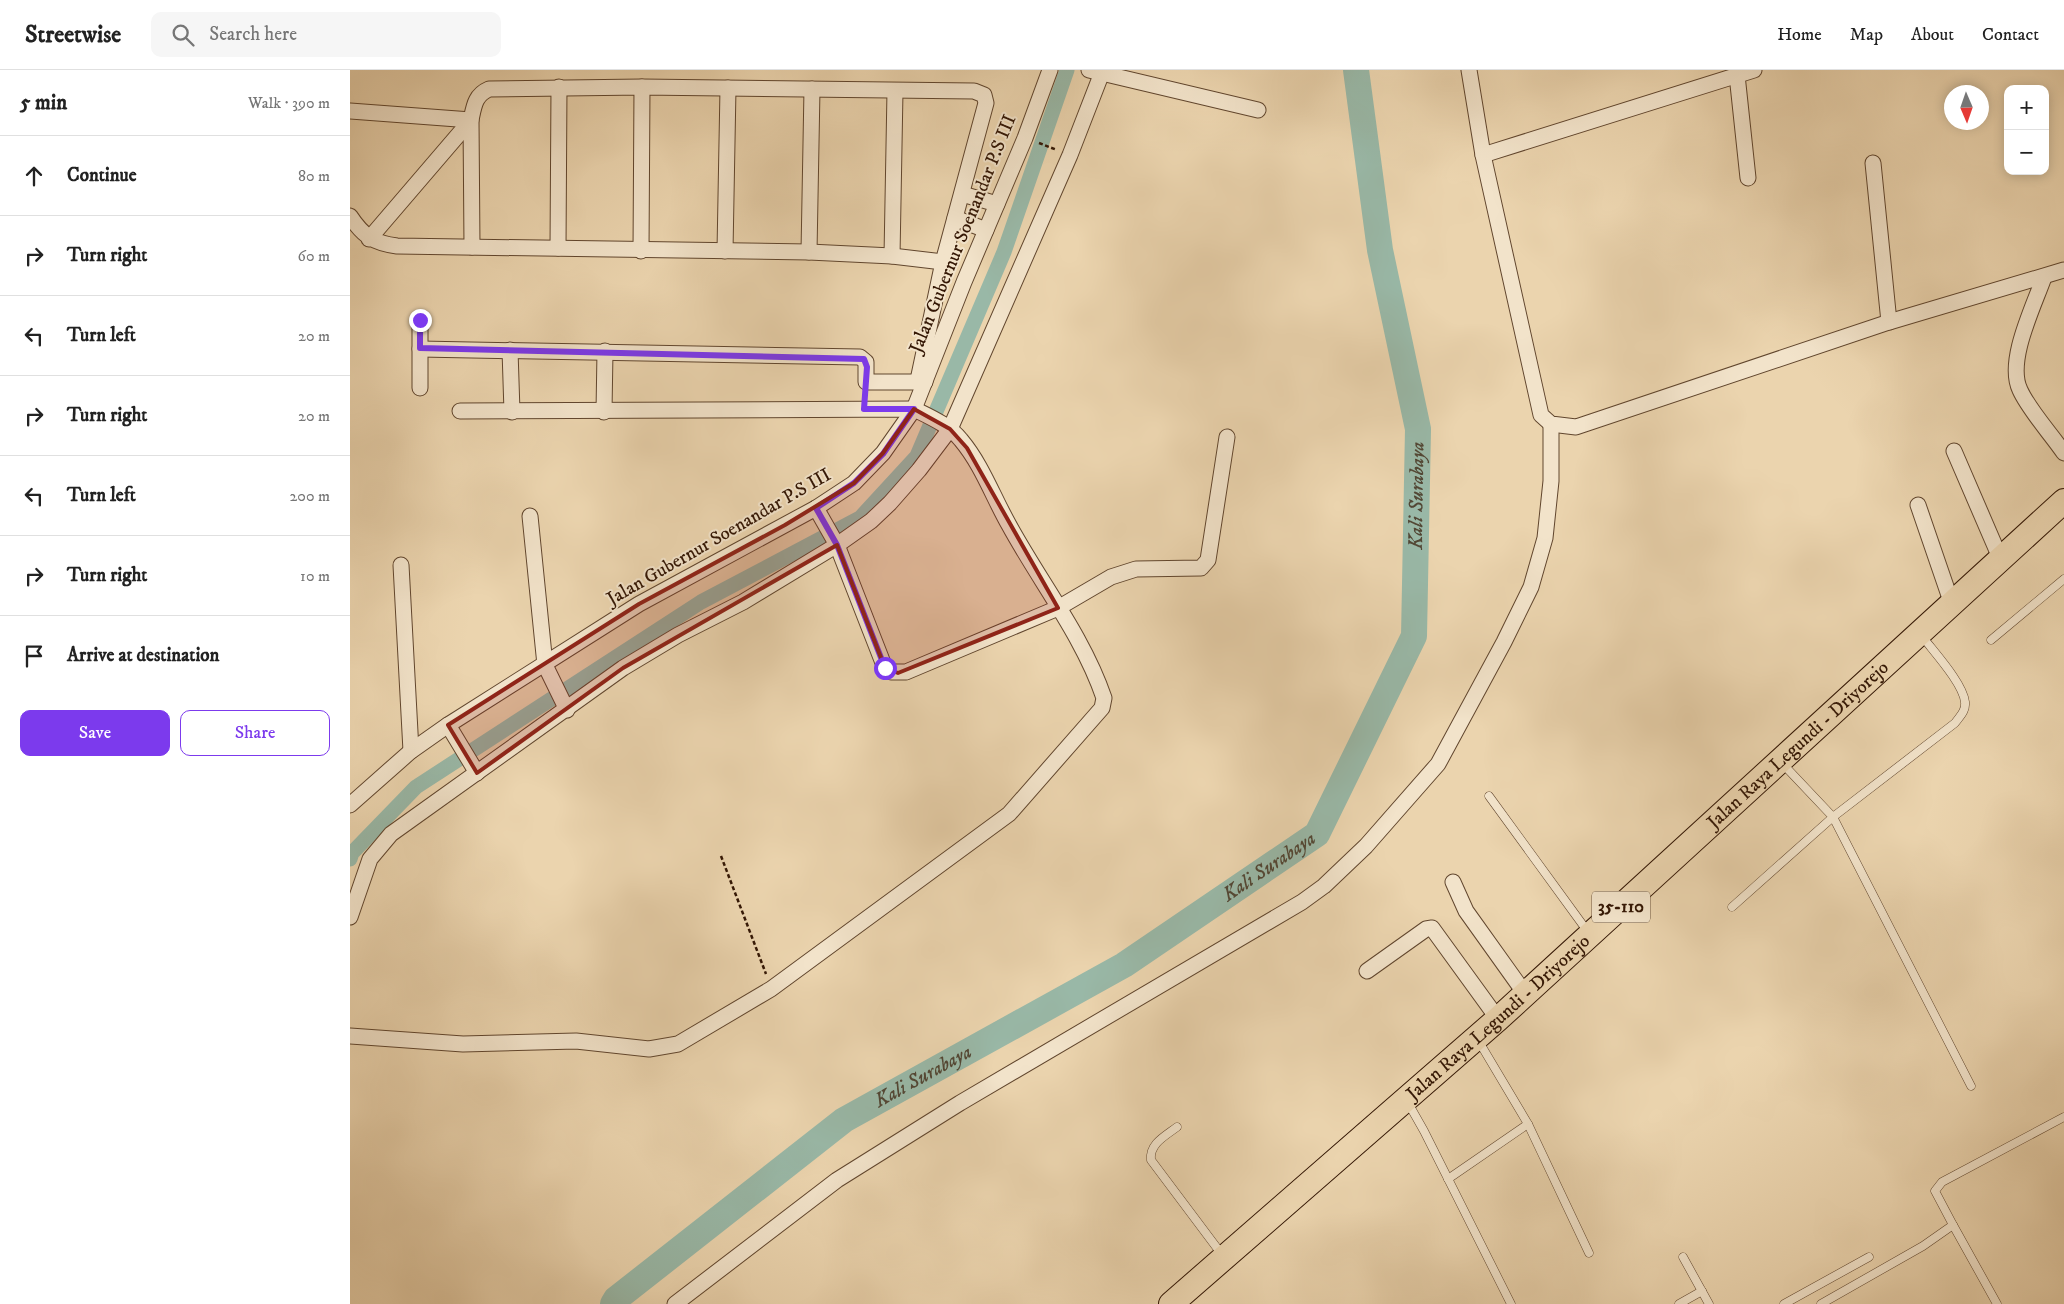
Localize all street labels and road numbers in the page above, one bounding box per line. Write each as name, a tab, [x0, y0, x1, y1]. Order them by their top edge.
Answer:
street label: Jalan Gubernur Soenandar P.S III	[904, 111, 1022, 358]
street label: Jalan Gubernur Soenandar P.S III	[601, 463, 835, 612]
street label: Jalan Raya Legundi - Driyorejo	[1701, 656, 1893, 835]
road number: 35-110	[1592, 892, 1650, 922]
street label: Jalan Raya Legundi - Driyorejo	[1400, 929, 1594, 1106]

